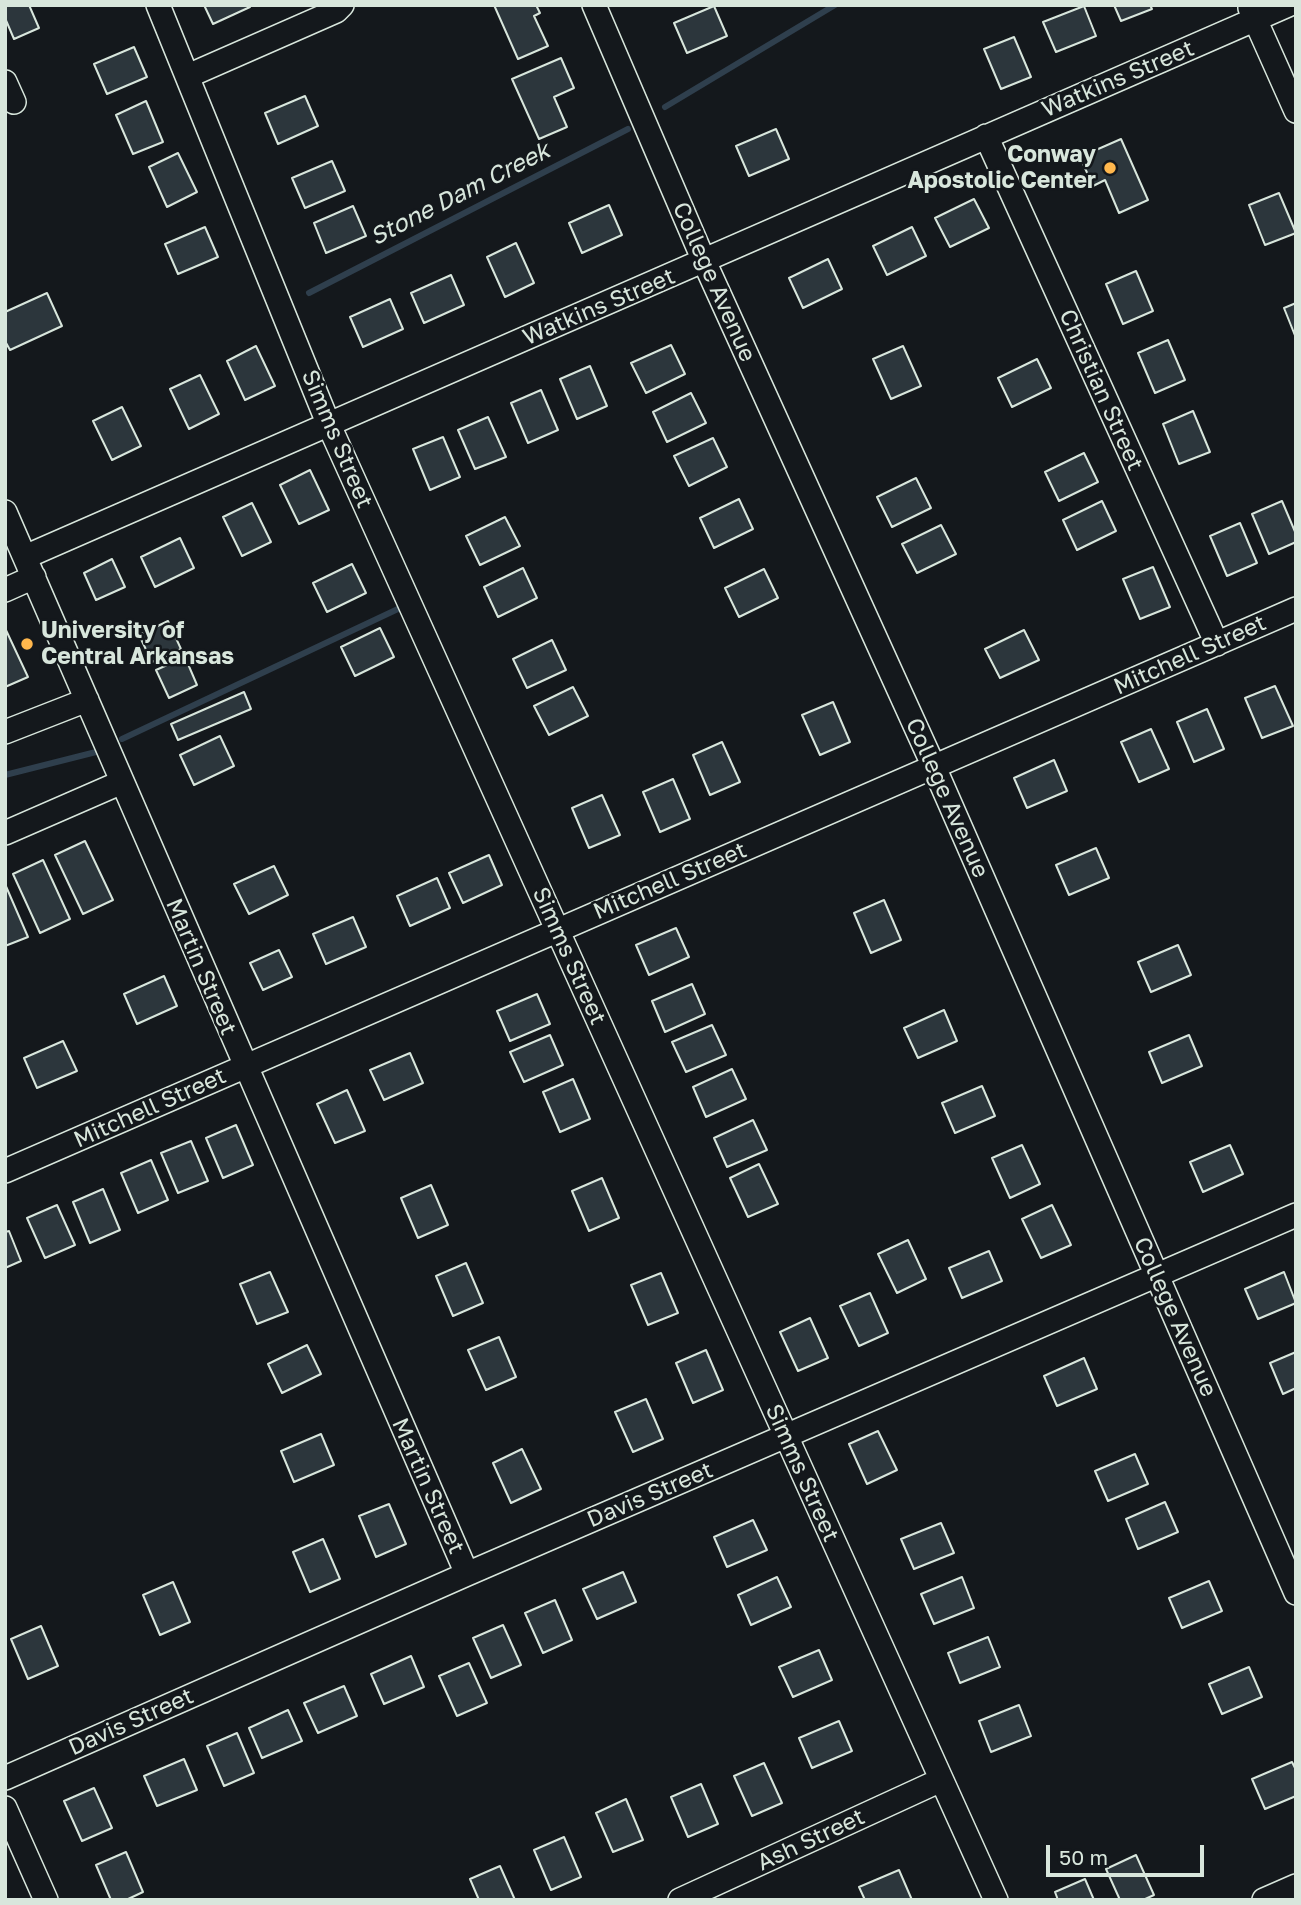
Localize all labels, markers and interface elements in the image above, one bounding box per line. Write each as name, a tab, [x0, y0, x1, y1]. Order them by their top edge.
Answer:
street label: Watkins Street	[1038, 35, 1198, 123]
water label: Stone Dam Creek	[365, 136, 555, 252]
place label: Conway Apostolic Center	[907, 141, 1096, 195]
marker: Conway Apostolic Center	[1102, 160, 1118, 176]
street label: College Avenue	[666, 198, 762, 366]
street label: Watkins Street	[519, 263, 679, 351]
street label: Christian Street	[1053, 305, 1149, 475]
street label: Simms Street	[295, 366, 379, 512]
street label: Mitchell Street	[1110, 609, 1270, 701]
place label: University of Central Arkansas	[41, 617, 234, 671]
marker: University of Central Arkansas	[19, 636, 35, 652]
street label: College Avenue	[899, 714, 995, 882]
street label: Mitchell Street	[589, 836, 751, 926]
street label: Simms Street	[526, 883, 612, 1029]
street label: Martin Street	[160, 895, 242, 1039]
street label: Mitchell Street	[70, 1062, 230, 1154]
street label: College Avenue	[1127, 1233, 1223, 1401]
street label: Simms Street	[759, 1400, 845, 1546]
street label: Martin Street	[386, 1414, 470, 1558]
street label: Davis Street	[583, 1456, 717, 1534]
street label: Davis Street	[64, 1682, 198, 1762]
street label: Ash Street	[753, 1803, 869, 1877]
scale bar	[1049, 1832, 1206, 1876]
text: 50 m	[1059, 1844, 1108, 1870]

